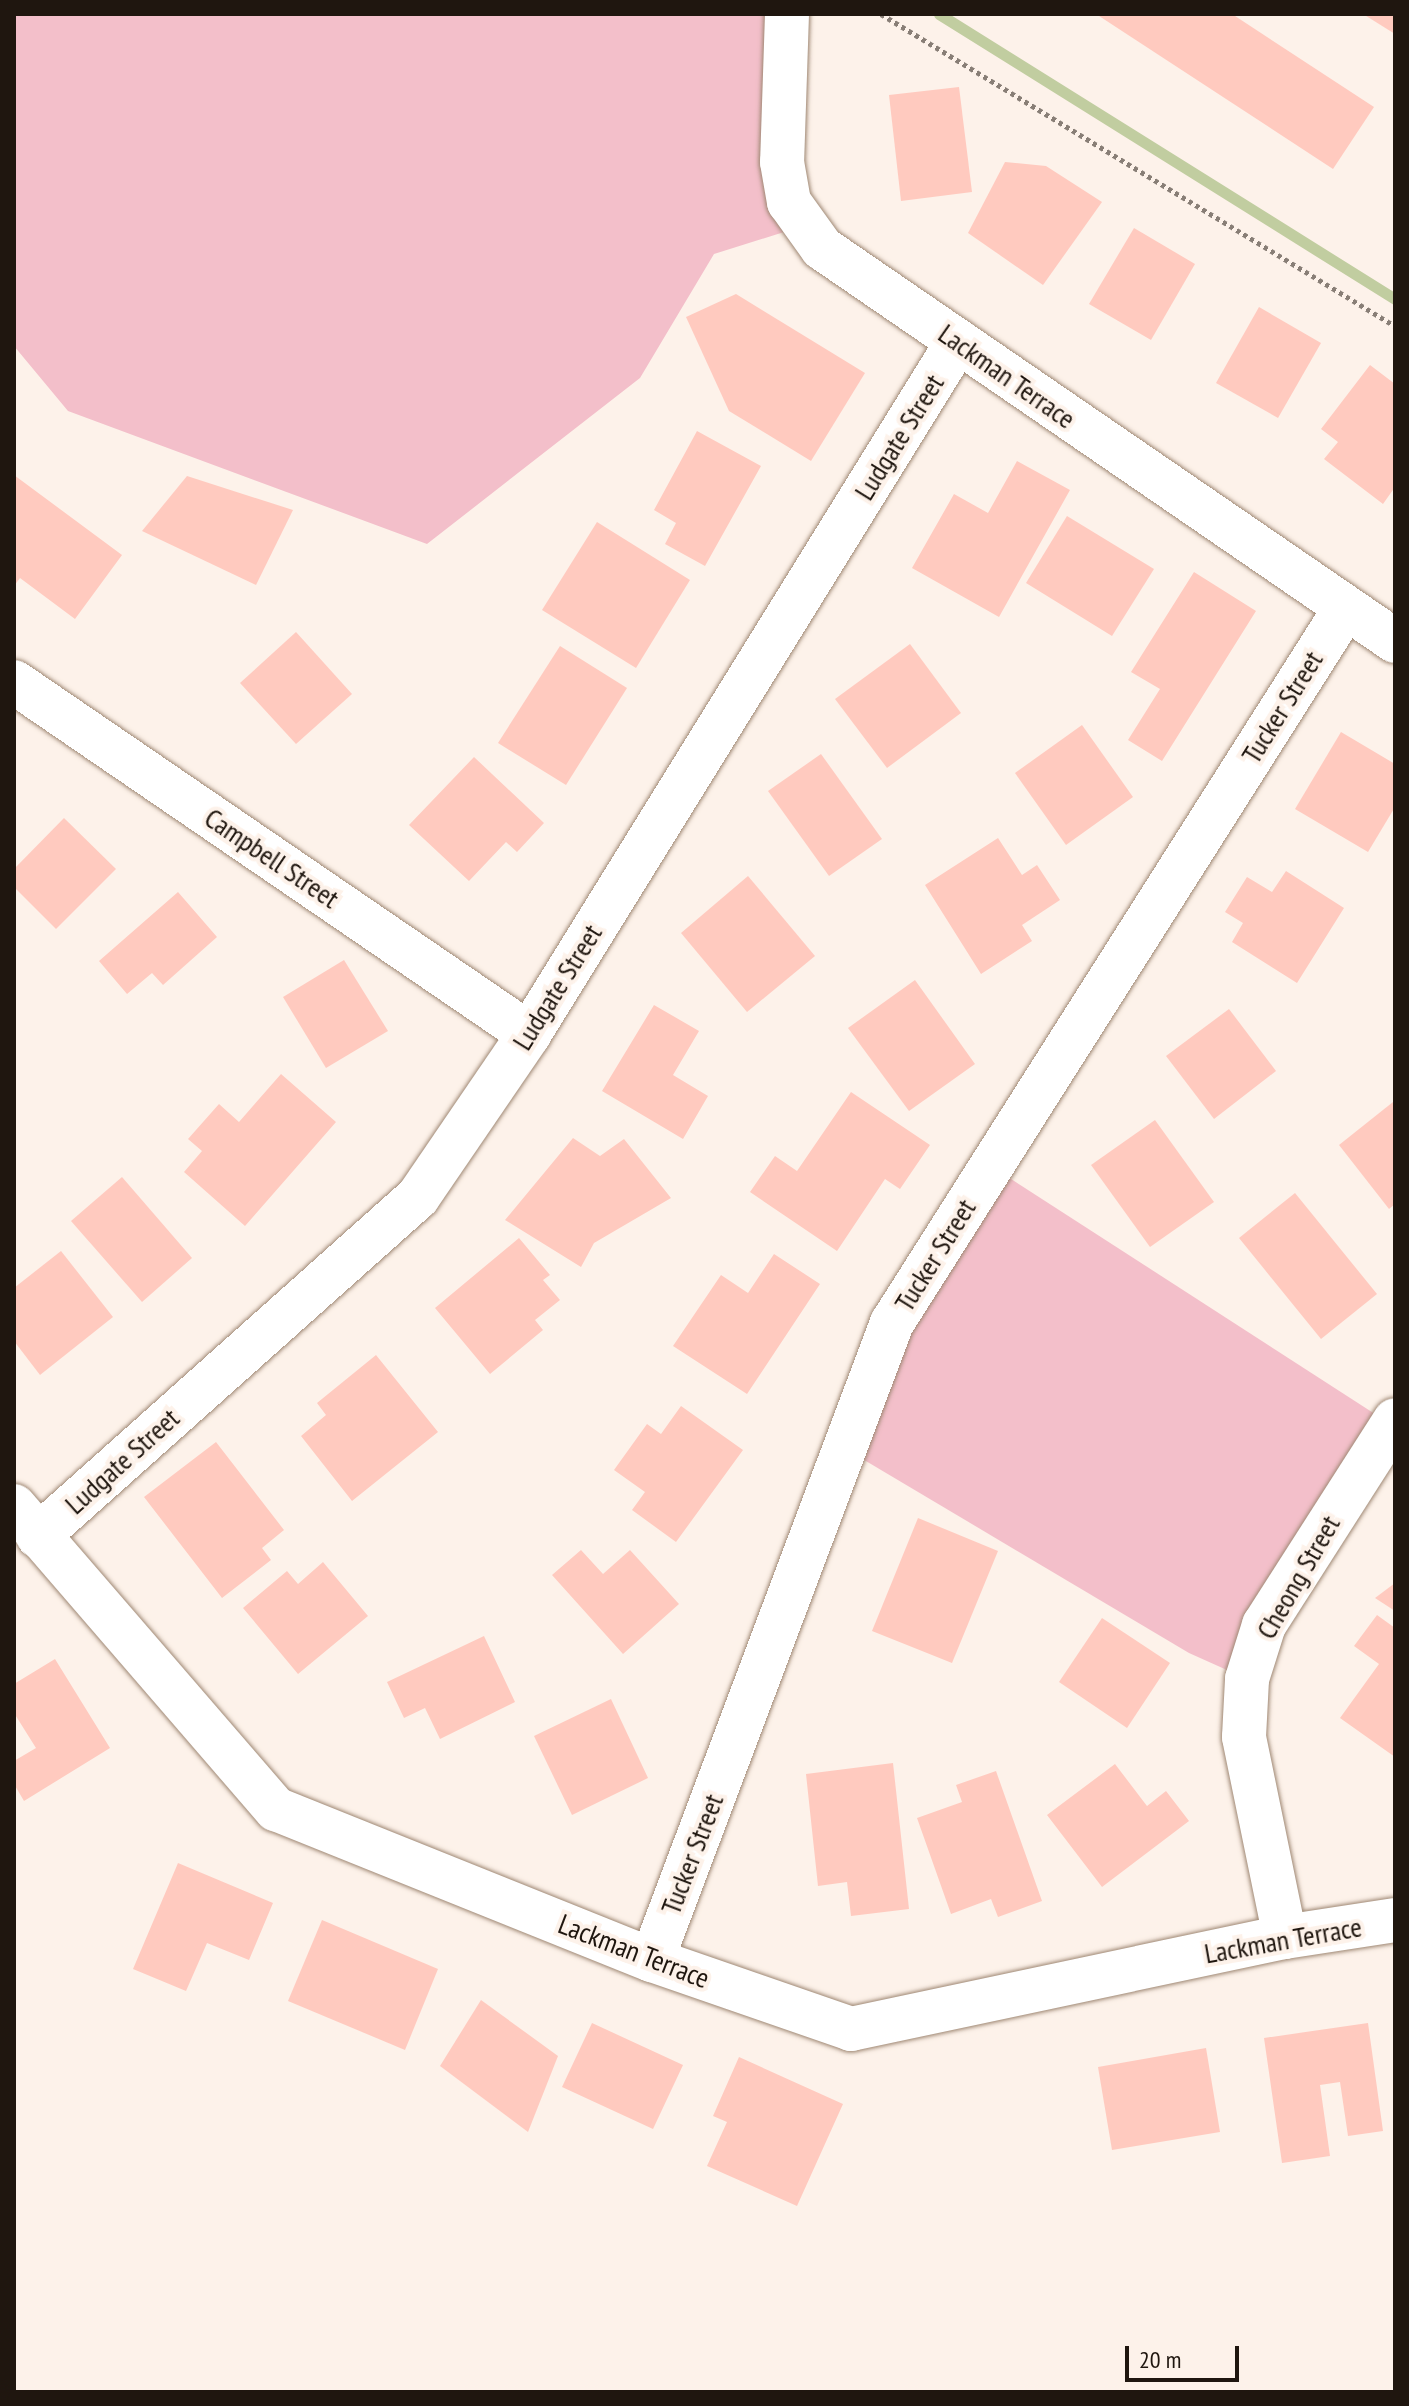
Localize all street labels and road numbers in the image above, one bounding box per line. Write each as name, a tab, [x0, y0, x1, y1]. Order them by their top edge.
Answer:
street label: Lackman Terrace	[932, 316, 1082, 436]
street label: Ludgate Street	[847, 368, 951, 506]
street label: Tucker Street	[1234, 645, 1330, 769]
street label: Campbell Street	[198, 801, 346, 915]
street label: Ludgate Street	[505, 918, 609, 1056]
street label: Tucker Street	[887, 1193, 983, 1317]
street label: Ludgate Street	[58, 1401, 186, 1521]
street label: Cheong Street	[1249, 1509, 1347, 1645]
street label: Tucker Street	[654, 1789, 730, 1919]
street label: Lackman Terrace	[553, 1907, 715, 1995]
street label: Lackman Terrace	[1201, 1910, 1365, 1970]

